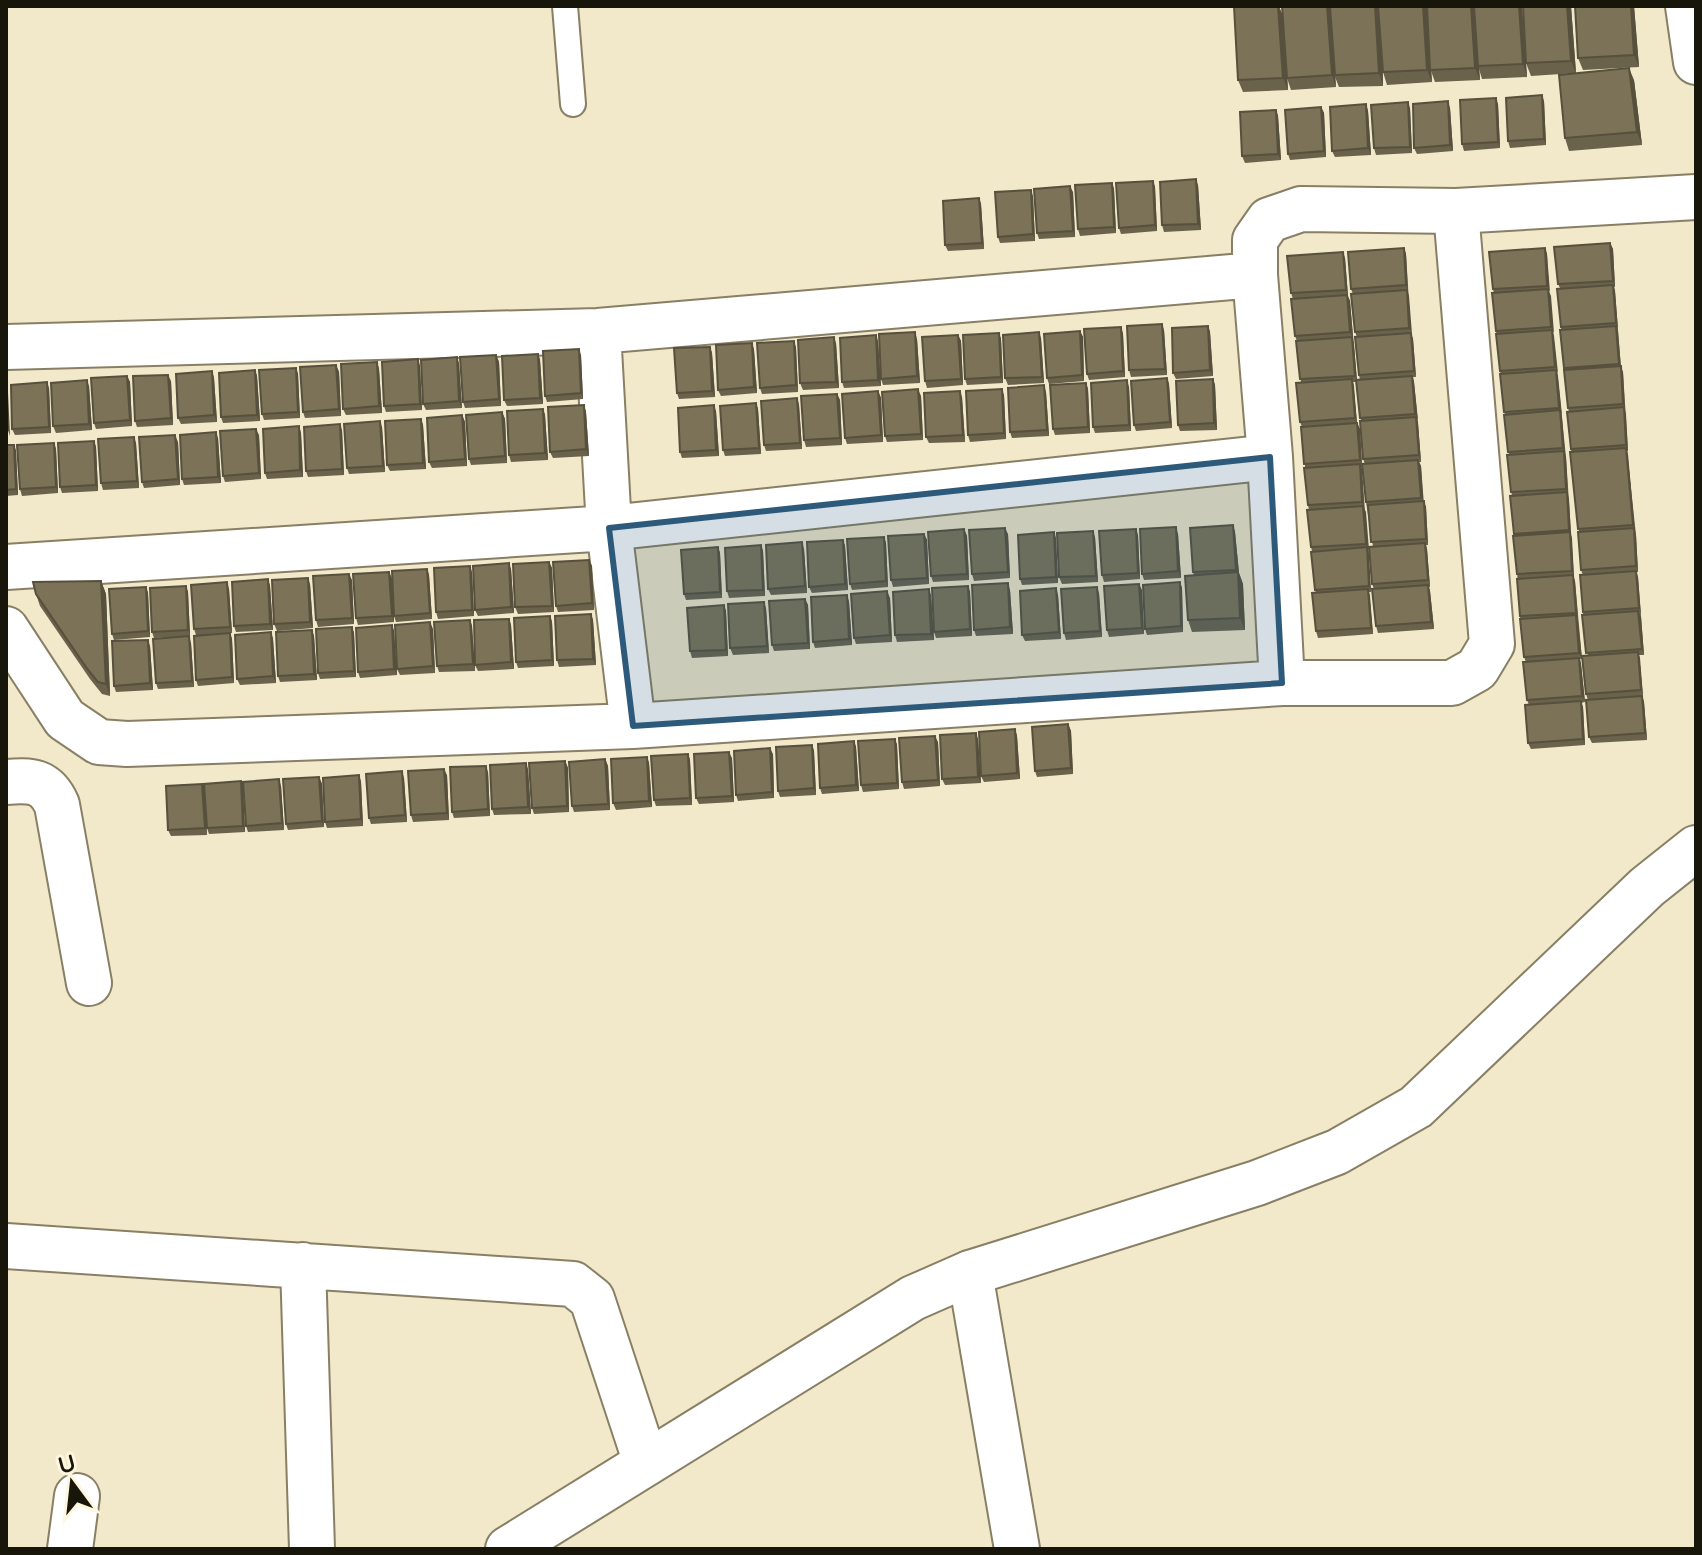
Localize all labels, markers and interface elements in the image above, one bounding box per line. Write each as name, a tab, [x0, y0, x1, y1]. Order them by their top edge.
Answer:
north arrow	[32, 1443, 112, 1523]
text: U	[56, 1450, 79, 1479]

